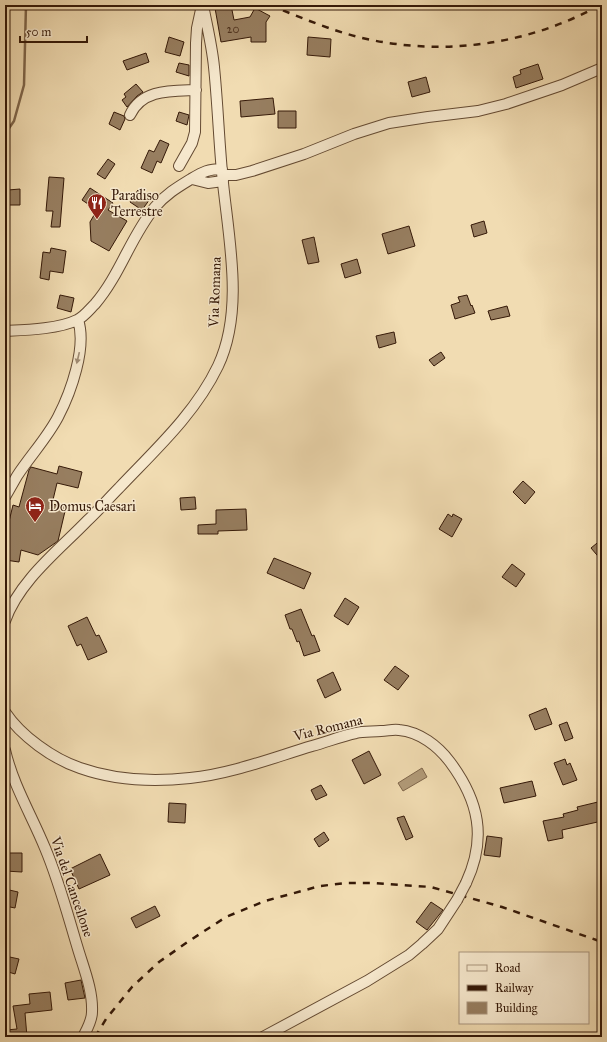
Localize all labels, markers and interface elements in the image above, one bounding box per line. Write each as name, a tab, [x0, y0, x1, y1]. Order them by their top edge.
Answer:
scale bar	[20, 18, 87, 44]
house number: 20	[227, 22, 239, 36]
text: 50 m	[26, 25, 51, 39]
place label: Paradiso Terrestre	[111, 187, 163, 220]
restaurant icon: Paradiso Terrestre	[86, 192, 108, 220]
street label: Via Romana	[205, 256, 225, 329]
one-way arrow	[75, 352, 81, 364]
hotel icon: Domus Caesari	[24, 495, 46, 523]
place label: Domus Caesari	[49, 498, 136, 515]
street label: Via Romana	[291, 711, 364, 745]
street label: Via del Cancellone	[47, 834, 97, 940]
legend	[459, 952, 589, 1024]
text: Road	[495, 961, 521, 975]
text: Railway	[495, 981, 534, 995]
text: Building	[495, 1001, 538, 1016]

